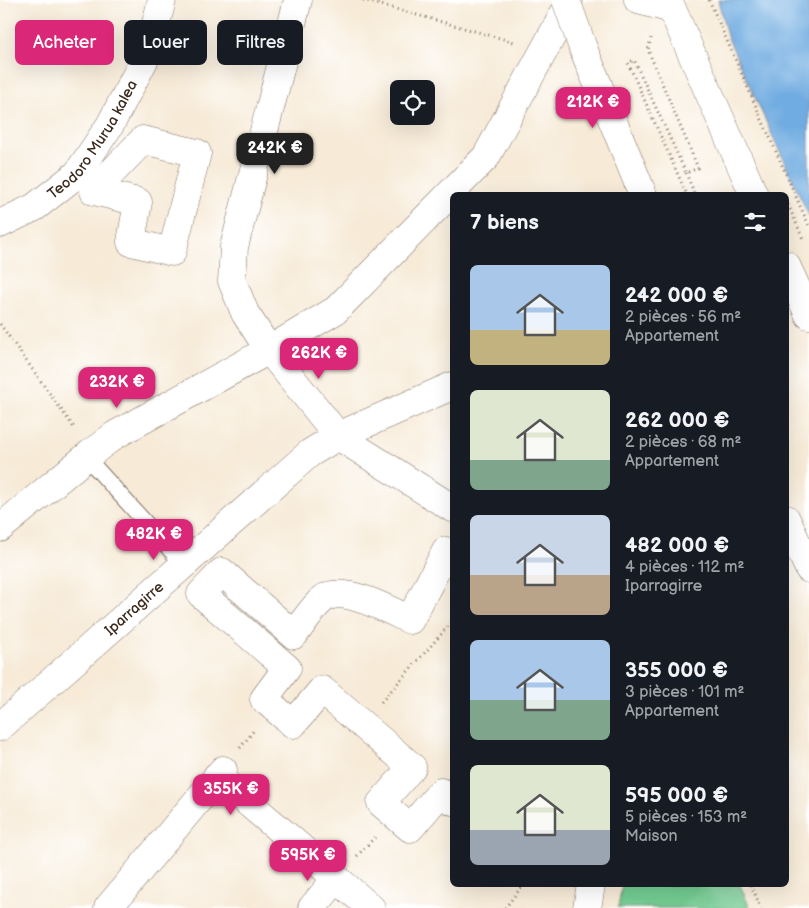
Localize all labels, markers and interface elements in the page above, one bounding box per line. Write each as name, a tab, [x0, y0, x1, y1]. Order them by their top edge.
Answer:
chip: Acheter	[15, 20, 114, 65]
chip: Louer	[124, 20, 207, 65]
chip: Filtres	[217, 20, 303, 65]
street label: Teodoro Murua kalea	[44, 77, 142, 204]
map controls	[390, 80, 435, 125]
button: locate	[390, 80, 435, 125]
pin: 212K €	[552, 86, 634, 129]
text: 212K €	[567, 93, 619, 112]
pin: 242K €	[234, 132, 316, 175]
text: 242K €	[247, 139, 303, 158]
icon: filters	[741, 208, 769, 236]
text: 7 biens	[470, 210, 539, 235]
text: 242 000 €	[625, 283, 728, 308]
icon: home	[510, 285, 570, 345]
text: 2 pièces · 56 m²	[625, 308, 741, 327]
text: Appartement	[625, 327, 719, 346]
pin: 262K €	[278, 338, 360, 380]
text: 262K €	[291, 344, 347, 363]
pin: 232K €	[76, 366, 158, 409]
text: 232K €	[89, 373, 145, 392]
text: 262 000 €	[625, 408, 729, 433]
icon: home	[510, 410, 570, 470]
text: 2 pièces · 68 m²	[625, 433, 741, 452]
text: Appartement	[625, 452, 719, 471]
pin: 482K €	[113, 518, 195, 561]
text: 482K €	[126, 525, 182, 544]
text: 482 000 €	[625, 533, 729, 558]
icon: home	[510, 535, 570, 595]
text: 4 pièces · 112 m²	[625, 558, 744, 577]
text: Iparragirre	[625, 577, 702, 596]
street label: Iparragirre	[101, 578, 168, 640]
text: 355 000 €	[625, 658, 728, 683]
icon: home	[510, 660, 570, 720]
text: 3 pièces · 101 m²	[625, 683, 744, 702]
text: Appartement	[625, 702, 719, 721]
pin: 355K €	[190, 774, 272, 816]
text: 355K €	[203, 780, 259, 799]
text: 595 000 €	[625, 783, 728, 808]
icon: home	[510, 785, 570, 845]
text: 5 pièces · 153 m²	[625, 808, 747, 827]
text: Maison	[625, 827, 678, 846]
pin: 595K €	[267, 840, 349, 882]
text: 595K €	[280, 846, 336, 865]

